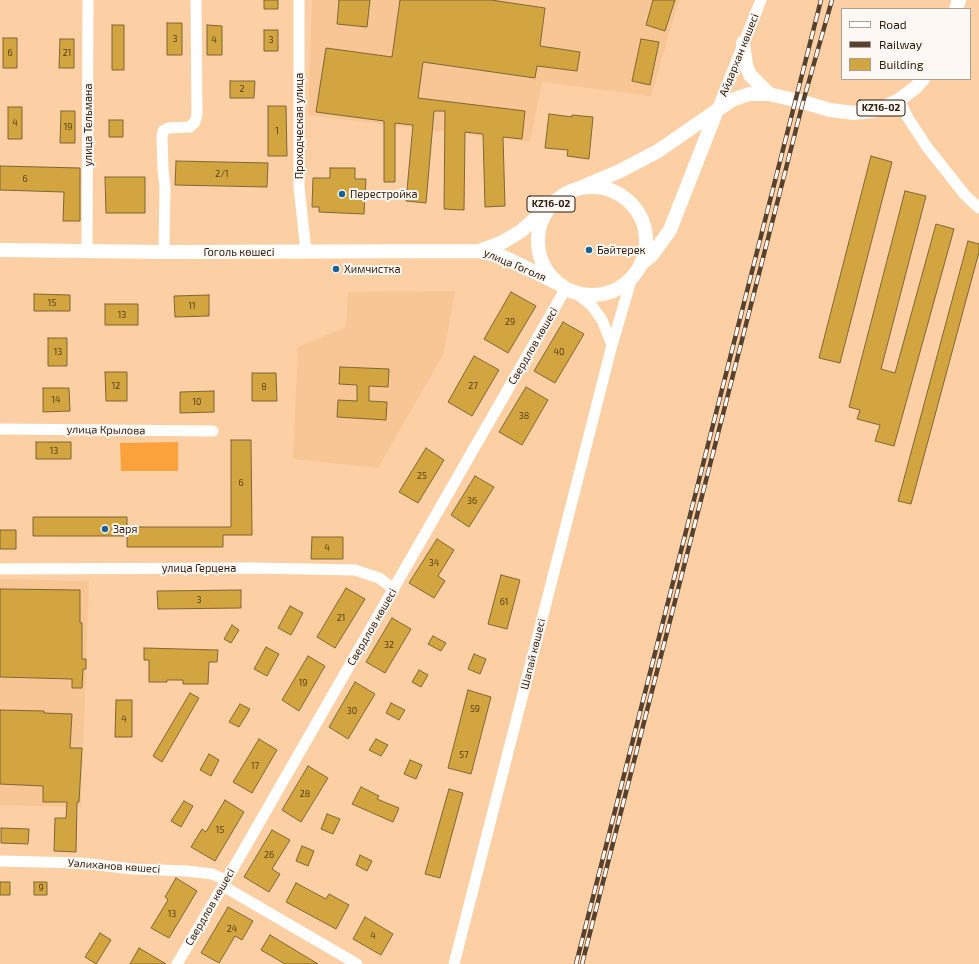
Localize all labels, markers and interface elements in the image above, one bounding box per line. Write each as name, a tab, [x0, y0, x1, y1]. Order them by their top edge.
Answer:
legend	[841, 8, 971, 80]
street label: Айдархан көшесі	[716, 12, 762, 98]
text: Road	[879, 17, 907, 31]
house number: 3	[172, 34, 178, 44]
house number: 4	[211, 35, 217, 45]
house number: 3	[268, 35, 274, 45]
text: Railway	[879, 37, 922, 51]
house number: 6	[7, 48, 13, 58]
house number: 21	[63, 48, 71, 58]
text: Building	[879, 57, 923, 71]
street label: Проходческая улица	[292, 73, 306, 179]
street label: улица Тельмана	[81, 84, 95, 166]
house number: 2	[239, 84, 245, 94]
road number: KZ16-02	[857, 100, 905, 116]
house number: 4	[12, 118, 18, 128]
house number: 19	[64, 122, 72, 132]
house number: 1	[275, 126, 279, 136]
house number: 2/1	[215, 169, 229, 179]
house number: 6	[22, 174, 28, 184]
place label: Перестройка	[350, 187, 418, 201]
marker: Перестройка	[337, 189, 347, 199]
road number: KZ16-02	[527, 196, 575, 212]
place label: Бәйтерек	[597, 243, 645, 257]
street label: Гоголь көшесі	[204, 245, 274, 259]
marker: Бәйтерек	[584, 245, 594, 255]
street label: улица Гоголя	[482, 246, 548, 284]
place label: Химчистка	[344, 262, 401, 276]
marker: Химчистка	[331, 264, 341, 274]
house number: 15	[48, 298, 56, 308]
house number: 11	[188, 301, 196, 311]
street label: Свердлов көшесі	[505, 305, 561, 387]
house number: 13	[118, 310, 126, 320]
house number: 29	[505, 317, 515, 327]
house number: 13	[54, 347, 62, 357]
house number: 40	[554, 347, 564, 357]
house number: 12	[112, 381, 120, 391]
house number: 27	[468, 381, 478, 391]
house number: 8	[261, 382, 267, 392]
house number: 14	[51, 395, 61, 405]
house number: 10	[192, 397, 202, 407]
house number: 38	[519, 411, 529, 421]
street label: улица Крылова	[67, 423, 145, 437]
house number: 13	[50, 446, 58, 456]
house number: 25	[417, 471, 427, 481]
house number: 6	[238, 478, 244, 488]
house number: 36	[467, 496, 477, 506]
place label: Заря	[113, 522, 138, 536]
marker: Заря	[100, 524, 110, 534]
house number: 4	[324, 543, 330, 553]
house number: 34	[429, 558, 439, 568]
street label: улица Герцена	[162, 561, 236, 575]
street label: Свердлов көшесі	[344, 586, 400, 668]
house number: 3	[196, 595, 202, 605]
house number: 61	[500, 597, 508, 607]
house number: 21	[337, 613, 345, 623]
street label: Шапай көшесі	[518, 617, 548, 691]
house number: 32	[384, 640, 394, 650]
house number: 19	[299, 678, 307, 688]
house number: 59	[470, 704, 480, 714]
house number: 30	[347, 706, 357, 716]
house number: 4	[121, 714, 127, 724]
house number: 57	[459, 750, 469, 760]
house number: 17	[251, 761, 259, 771]
house number: 28	[300, 789, 310, 799]
house number: 15	[216, 825, 224, 835]
house number: 26	[264, 850, 274, 860]
street label: Уәлиханов көшесі	[67, 856, 161, 876]
street label: Свердлов көшесі	[182, 866, 238, 948]
house number: 9	[38, 883, 44, 893]
house number: 13	[168, 909, 176, 919]
house number: 24	[227, 924, 237, 934]
house number: 4	[370, 931, 376, 941]

